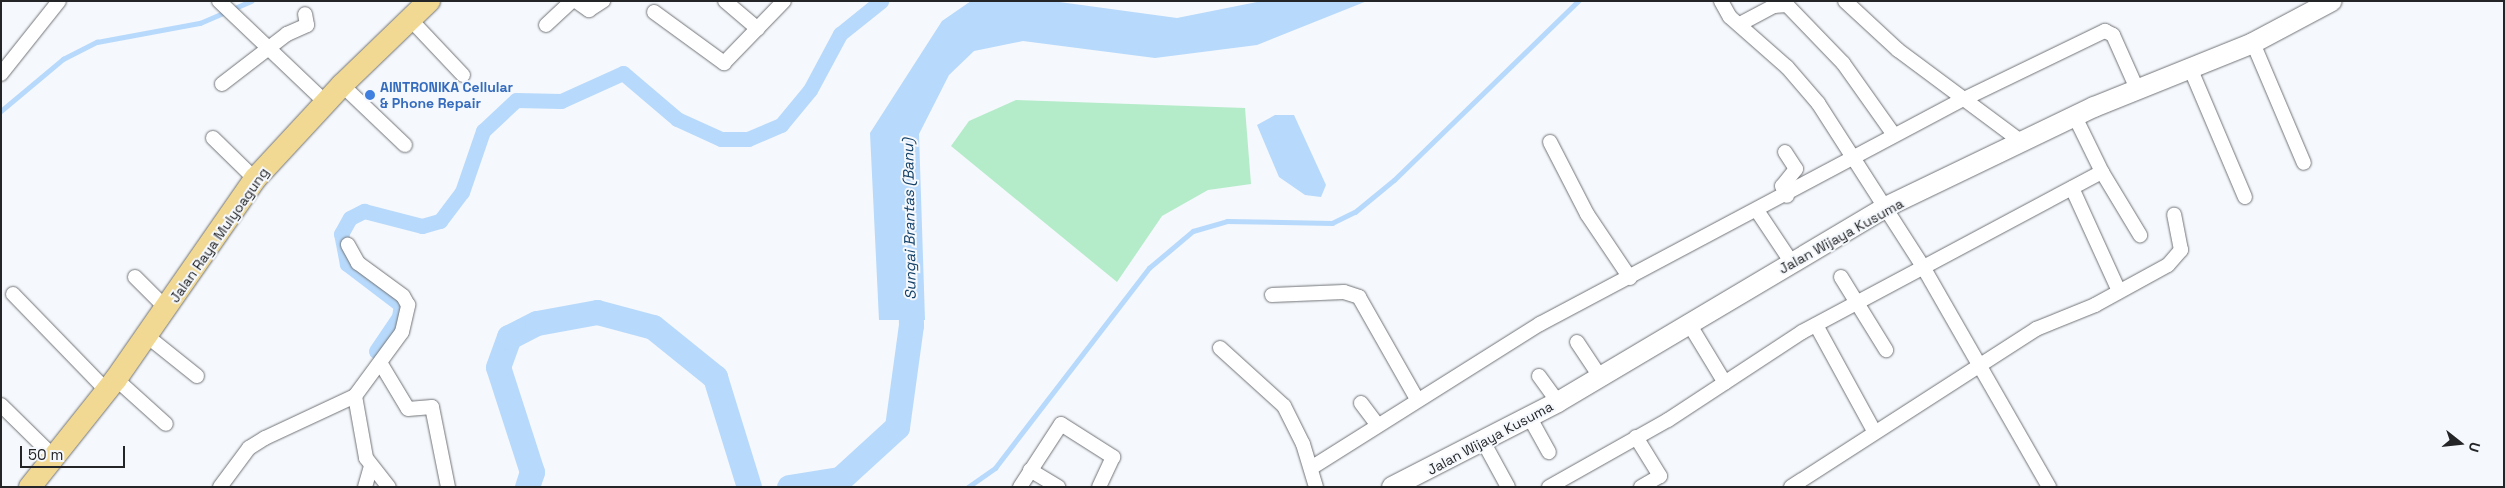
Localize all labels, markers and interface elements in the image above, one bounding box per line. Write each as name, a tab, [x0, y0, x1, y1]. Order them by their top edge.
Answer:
place label: AINTRONIKA Cellular & Phone Repair	[380, 79, 513, 111]
marker: AINTRONIKA Cellular & Phone Repair	[364, 89, 376, 101]
water label: Sungai Brantas (Banu)	[899, 138, 919, 300]
street label: Jalan Raya Mulyoagung	[166, 164, 272, 306]
street label: Jalan Wijaya Kusuma	[1776, 195, 1906, 277]
street label: Jalan Wijaya Kusuma	[1424, 398, 1556, 478]
north arrow	[2435, 418, 2485, 468]
scale bar	[22, 436, 128, 468]
text: U	[2464, 440, 2484, 454]
text: 50 m	[28, 445, 63, 464]

